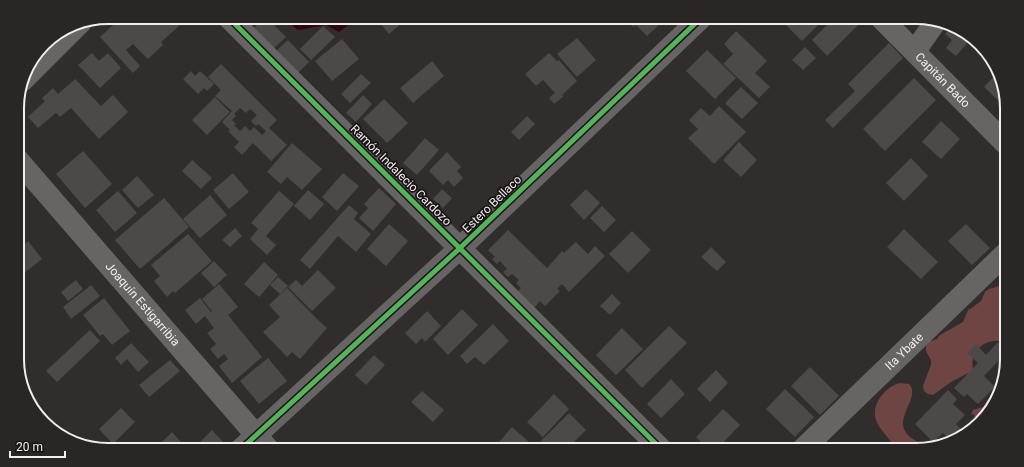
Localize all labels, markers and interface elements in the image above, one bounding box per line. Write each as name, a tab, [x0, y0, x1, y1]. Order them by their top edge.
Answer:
street label: Capitán Bado	[912, 50, 973, 111]
street label: Ramón Indalecio Cardozo	[348, 122, 454, 228]
street label: Estero Bellaco	[460, 172, 524, 236]
street label: Joaquín Estigarribia	[103, 259, 183, 349]
street label: Ita Ybate	[882, 330, 926, 373]
scale bar	[10, 433, 65, 459]
text: 20 m	[16, 440, 43, 454]

